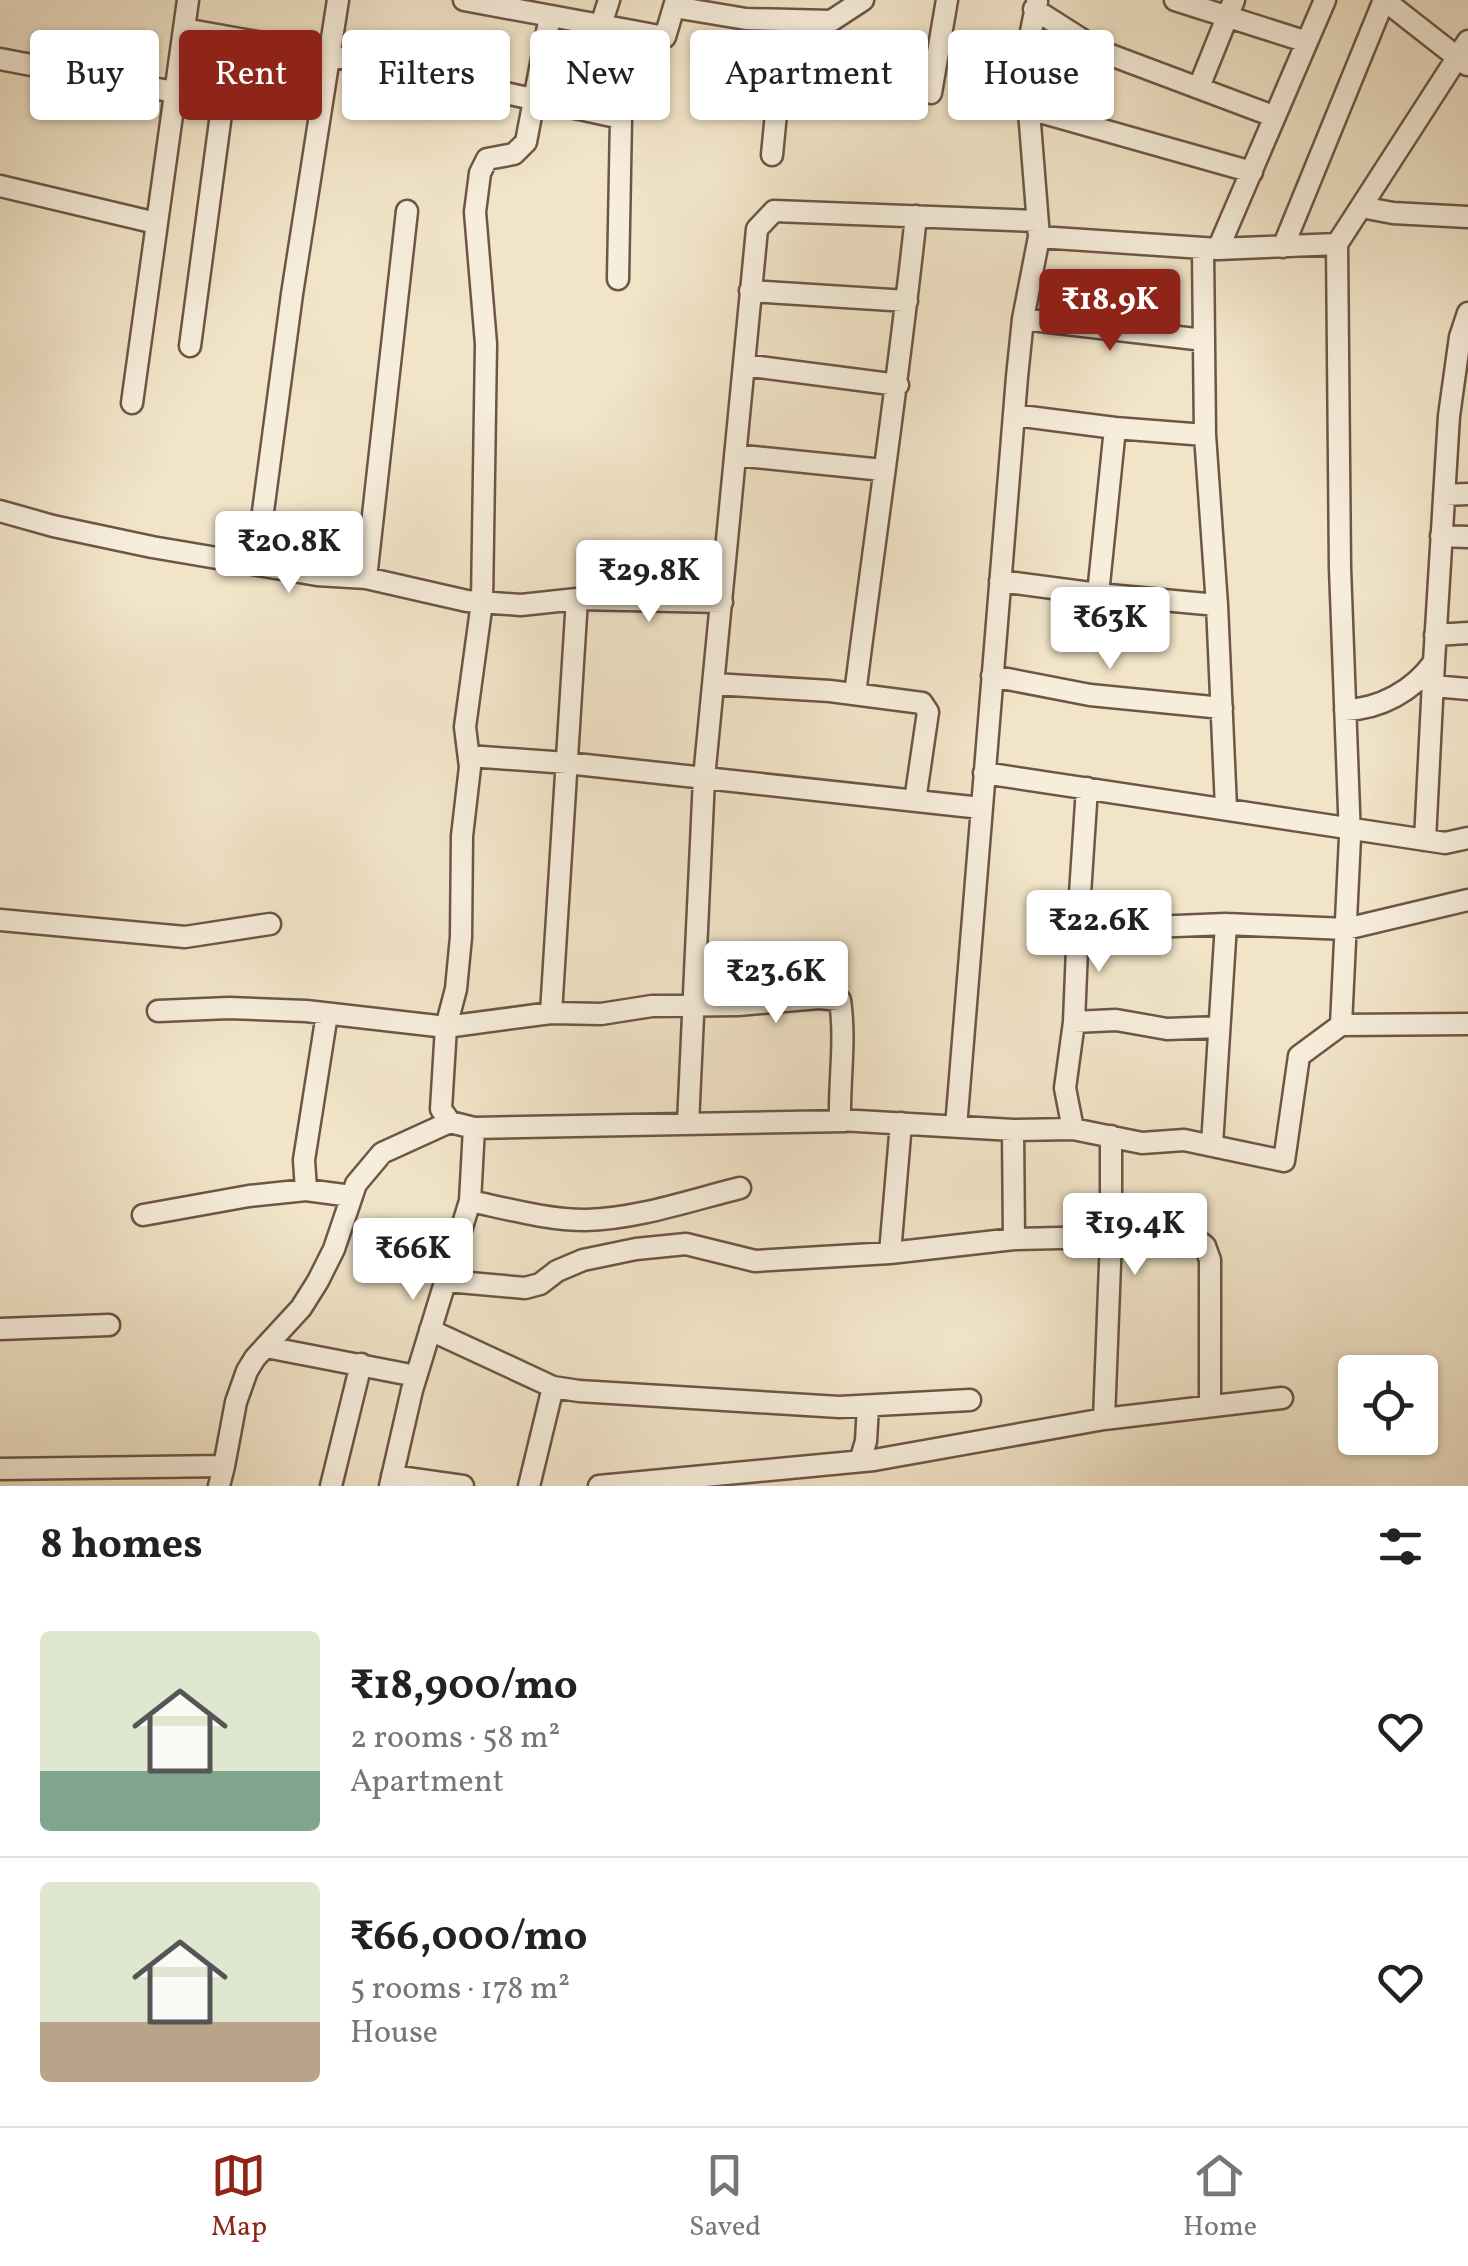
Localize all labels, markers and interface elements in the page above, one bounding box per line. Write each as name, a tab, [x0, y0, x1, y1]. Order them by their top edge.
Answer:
chip: Buy	[30, 30, 159, 120]
chip: Rent	[179, 30, 322, 120]
chip: Filters	[342, 30, 510, 120]
chip: New	[530, 30, 670, 120]
chip: Apartment	[690, 30, 928, 120]
chip: House	[948, 30, 1114, 120]
pin: ₹18.9K	[1029, 269, 1191, 354]
text: ₹18.9K	[1061, 279, 1159, 323]
pin: ₹20.8K	[208, 511, 370, 596]
text: ₹20.8K	[237, 521, 341, 565]
pin: ₹29.8K	[568, 540, 730, 625]
text: ₹29.8K	[598, 550, 700, 594]
pin: ₹63K	[1051, 587, 1169, 672]
text: ₹63K	[1073, 597, 1147, 641]
pin: ₹22.6K	[1018, 890, 1180, 975]
text: ₹22.6K	[1049, 900, 1149, 944]
pin: ₹23.6K	[695, 941, 857, 1026]
text: ₹23.6K	[726, 951, 826, 995]
pin: ₹19.4K	[1054, 1193, 1216, 1278]
text: ₹19.4K	[1085, 1203, 1185, 1247]
pin: ₹66K	[354, 1218, 472, 1303]
text: ₹66K	[375, 1228, 451, 1272]
map controls	[1338, 1355, 1438, 1455]
button: locate	[1338, 1355, 1438, 1455]
text: 8 homes	[40, 1517, 203, 1576]
icon: filters	[1373, 1519, 1428, 1574]
text: ₹18,900/mo	[350, 1658, 578, 1717]
icon: home	[120, 1671, 240, 1791]
icon: heart	[1373, 1704, 1428, 1759]
text: 2 rooms · 58 m²	[350, 1717, 560, 1761]
text: Apartment	[350, 1761, 504, 1805]
text: ₹66,000/mo	[350, 1909, 588, 1968]
icon: home	[120, 1922, 240, 2042]
icon: heart	[1373, 1955, 1428, 2010]
text: 5 rooms · 178 m²	[350, 1968, 570, 2012]
text: House	[350, 2012, 438, 2056]
tab: Map	[211, 2148, 267, 2247]
tab: Saved	[689, 2148, 761, 2247]
tab: Home	[1183, 2148, 1257, 2247]

